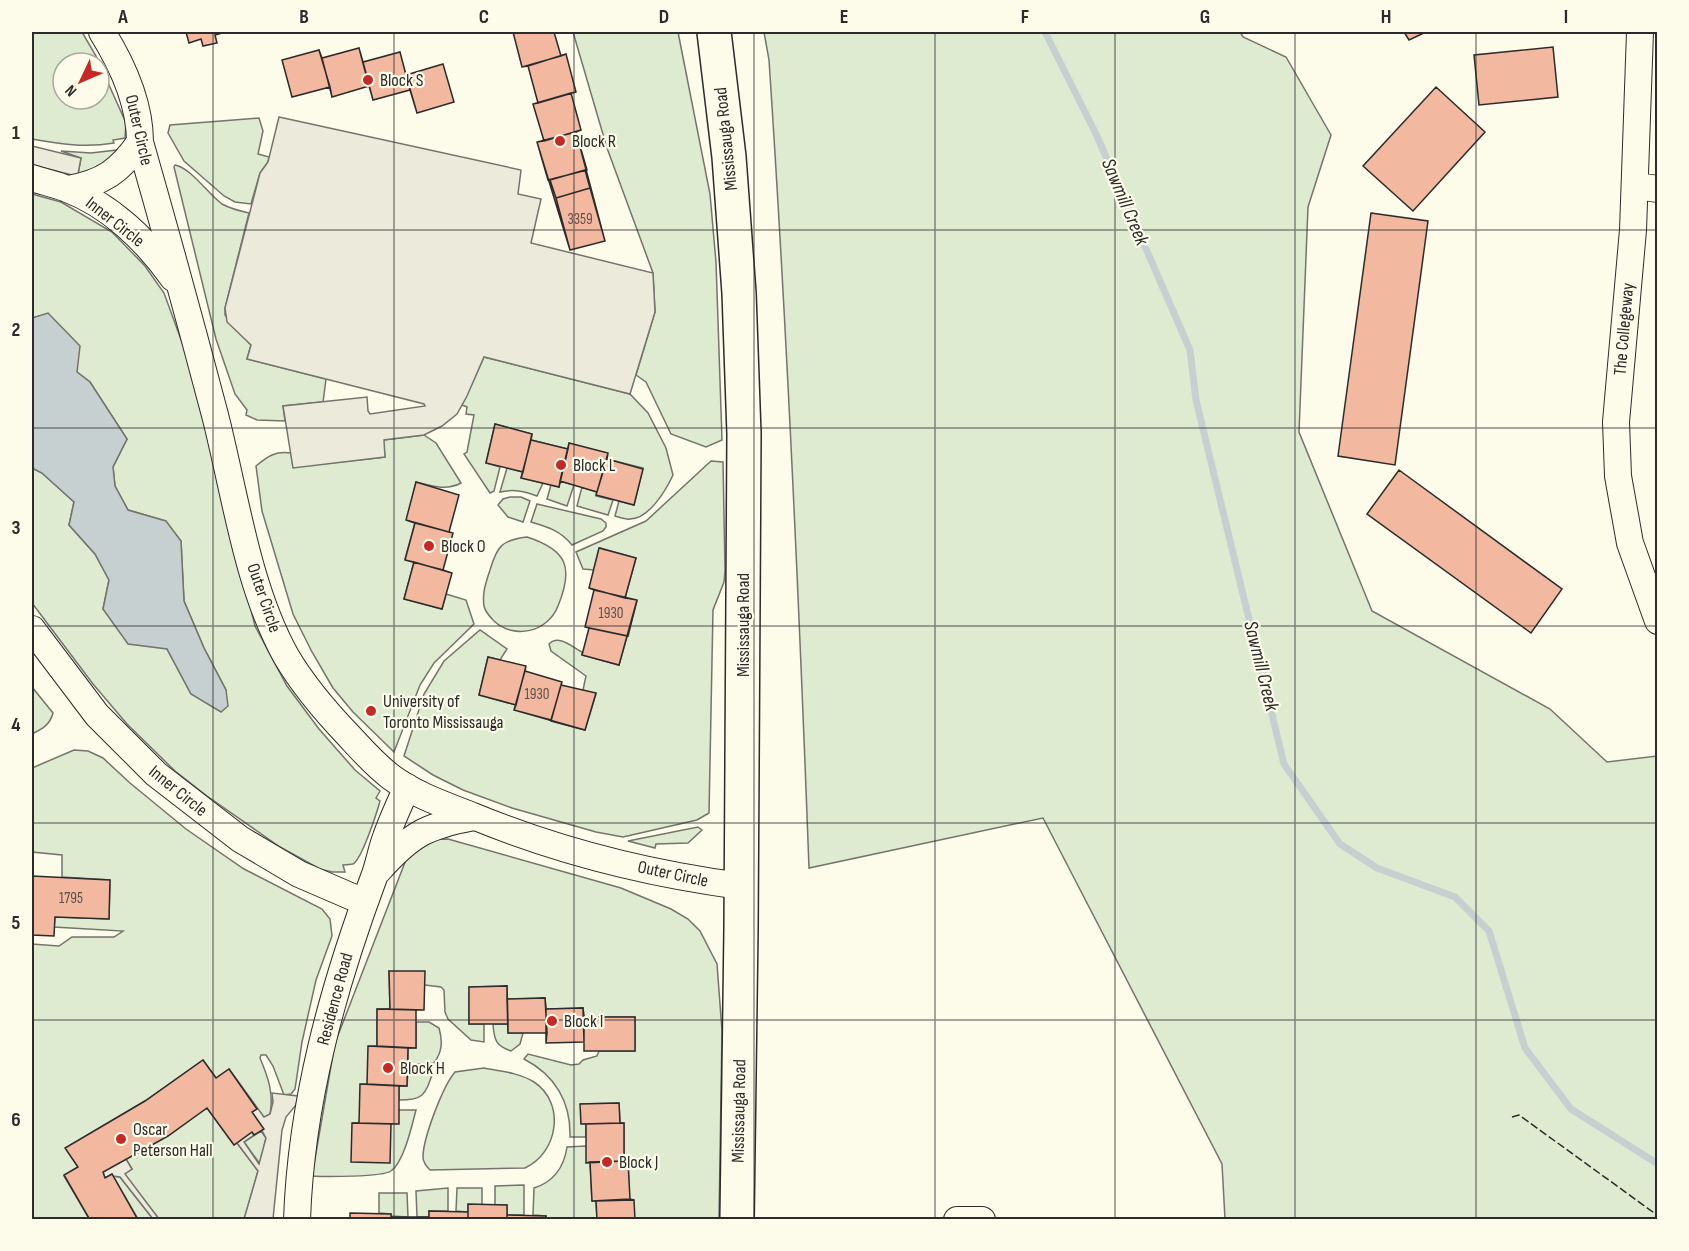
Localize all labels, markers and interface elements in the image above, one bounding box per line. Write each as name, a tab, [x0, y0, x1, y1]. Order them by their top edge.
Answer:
text: A	[117, 5, 128, 29]
text: B	[299, 5, 309, 29]
text: C	[479, 5, 489, 29]
text: D	[659, 5, 669, 29]
text: E	[840, 5, 848, 29]
text: F	[1021, 5, 1029, 29]
text: G	[1200, 5, 1210, 29]
text: H	[1381, 5, 1391, 29]
text: I	[1564, 5, 1568, 29]
north arrow	[51, 51, 111, 111]
place label: Block S	[380, 70, 424, 91]
marker: Block S	[361, 73, 375, 87]
text: N	[61, 81, 81, 100]
street label: Mississauga Road	[710, 86, 742, 192]
street label: Outer Circle	[121, 93, 157, 167]
text: 1	[12, 121, 20, 145]
place label: Block R	[572, 131, 616, 152]
marker: Block R	[553, 134, 567, 148]
water label: Sawmill Creek	[1096, 155, 1154, 250]
street label: Inner Circle	[81, 192, 149, 252]
house number: 3359	[567, 210, 593, 229]
street label: The Collegeway	[1609, 282, 1639, 376]
text: 2	[12, 318, 20, 342]
place label: Block L	[573, 455, 616, 476]
marker: Block L	[554, 458, 568, 472]
text: 3	[12, 516, 21, 540]
place label: Block O	[441, 536, 486, 557]
marker: Block O	[422, 539, 436, 553]
street label: Outer Circle	[242, 561, 286, 635]
street label: Mississauga Road	[733, 573, 754, 677]
house number: 1930	[599, 604, 623, 623]
water label: Sawmill Creek	[1238, 618, 1284, 714]
house number: 1930	[525, 685, 549, 704]
place label: University of Toronto Mississauga	[383, 691, 504, 733]
marker: University of Toronto Mississauga	[364, 704, 378, 718]
text: 4	[11, 713, 21, 737]
street label: Inner Circle	[145, 761, 211, 821]
street label: Outer Circle	[636, 856, 710, 892]
house number: 1795	[59, 889, 83, 908]
text: 5	[12, 911, 21, 935]
street label: Residence Road	[313, 950, 357, 1048]
place label: Block I	[564, 1011, 603, 1032]
marker: Block I	[545, 1014, 559, 1028]
place label: Block H	[400, 1058, 445, 1079]
street label: Mississauga Road	[728, 1059, 750, 1163]
marker: Block H	[381, 1061, 395, 1075]
text: 6	[11, 1108, 21, 1132]
place label: Oscar Peterson Hall	[133, 1119, 213, 1161]
marker: Oscar Peterson Hall	[114, 1132, 128, 1146]
place label: Block J	[619, 1152, 658, 1173]
marker: Block J	[600, 1155, 614, 1169]

